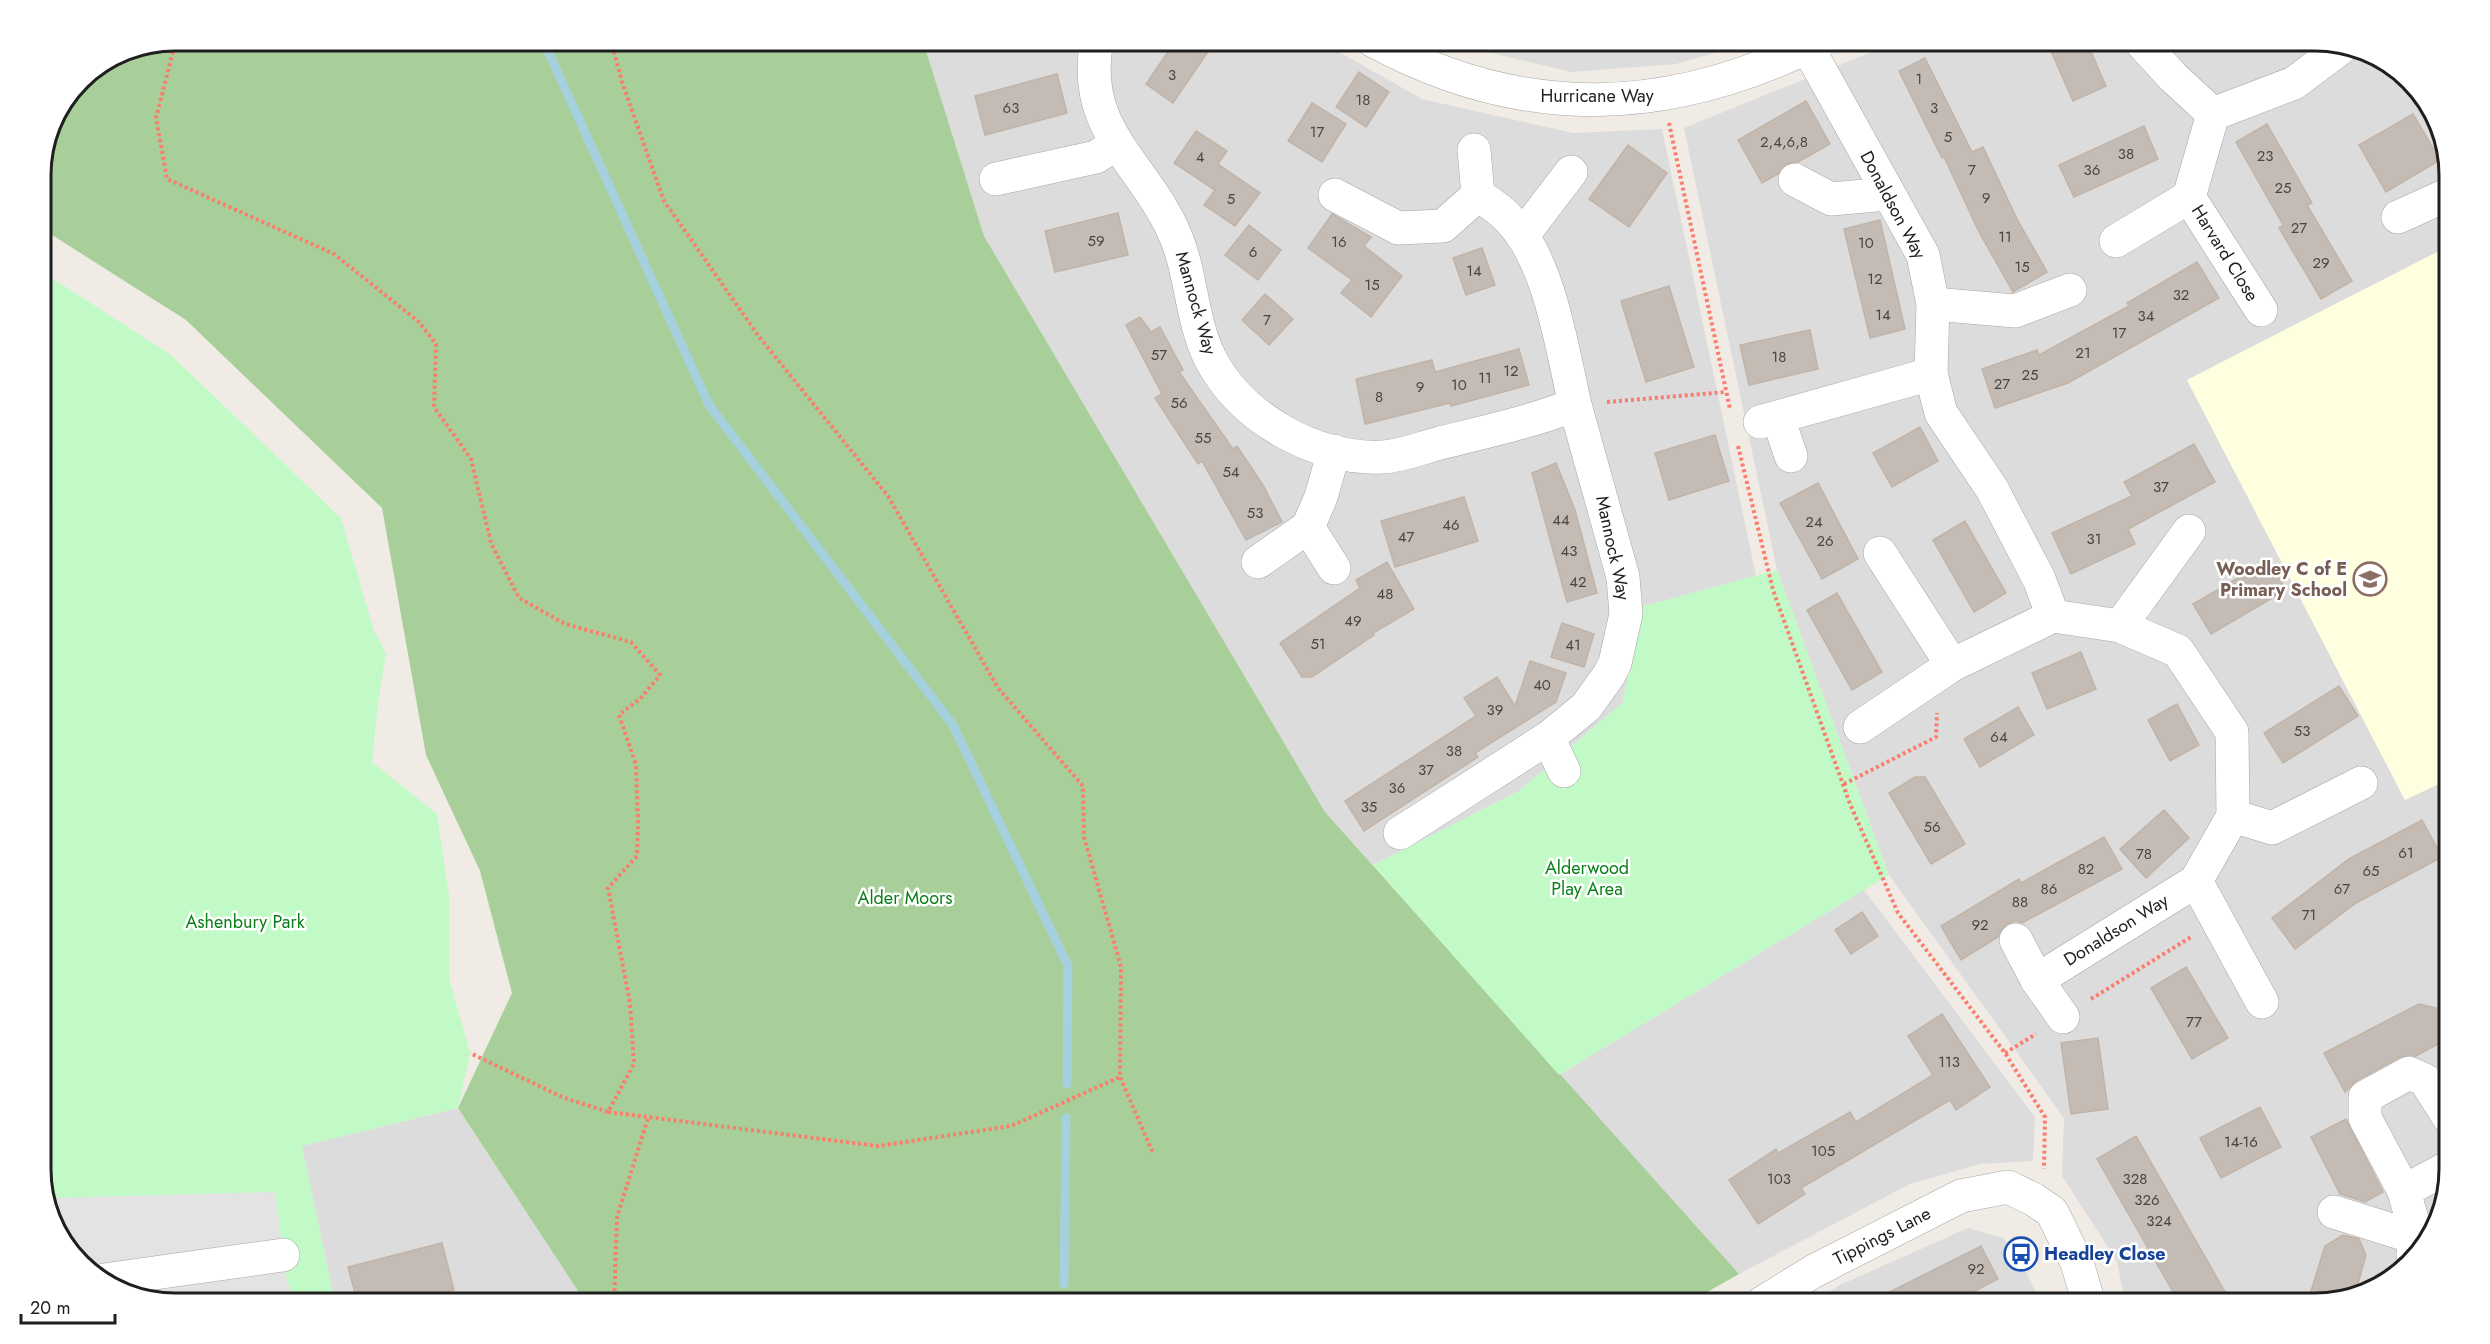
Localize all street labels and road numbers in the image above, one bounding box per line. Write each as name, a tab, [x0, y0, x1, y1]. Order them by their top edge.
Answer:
street label: Hurricane Way	[1540, 83, 1654, 109]
street label: Donaldson Way	[1854, 146, 1932, 264]
street label: Harvard Close	[2185, 200, 2265, 306]
street label: Mannock Way	[1169, 248, 1223, 358]
street label: Mannock Way	[1589, 493, 1637, 603]
street label: Donaldson Way	[2059, 887, 2173, 973]
street label: Tippings Lane	[1829, 1200, 1935, 1272]

